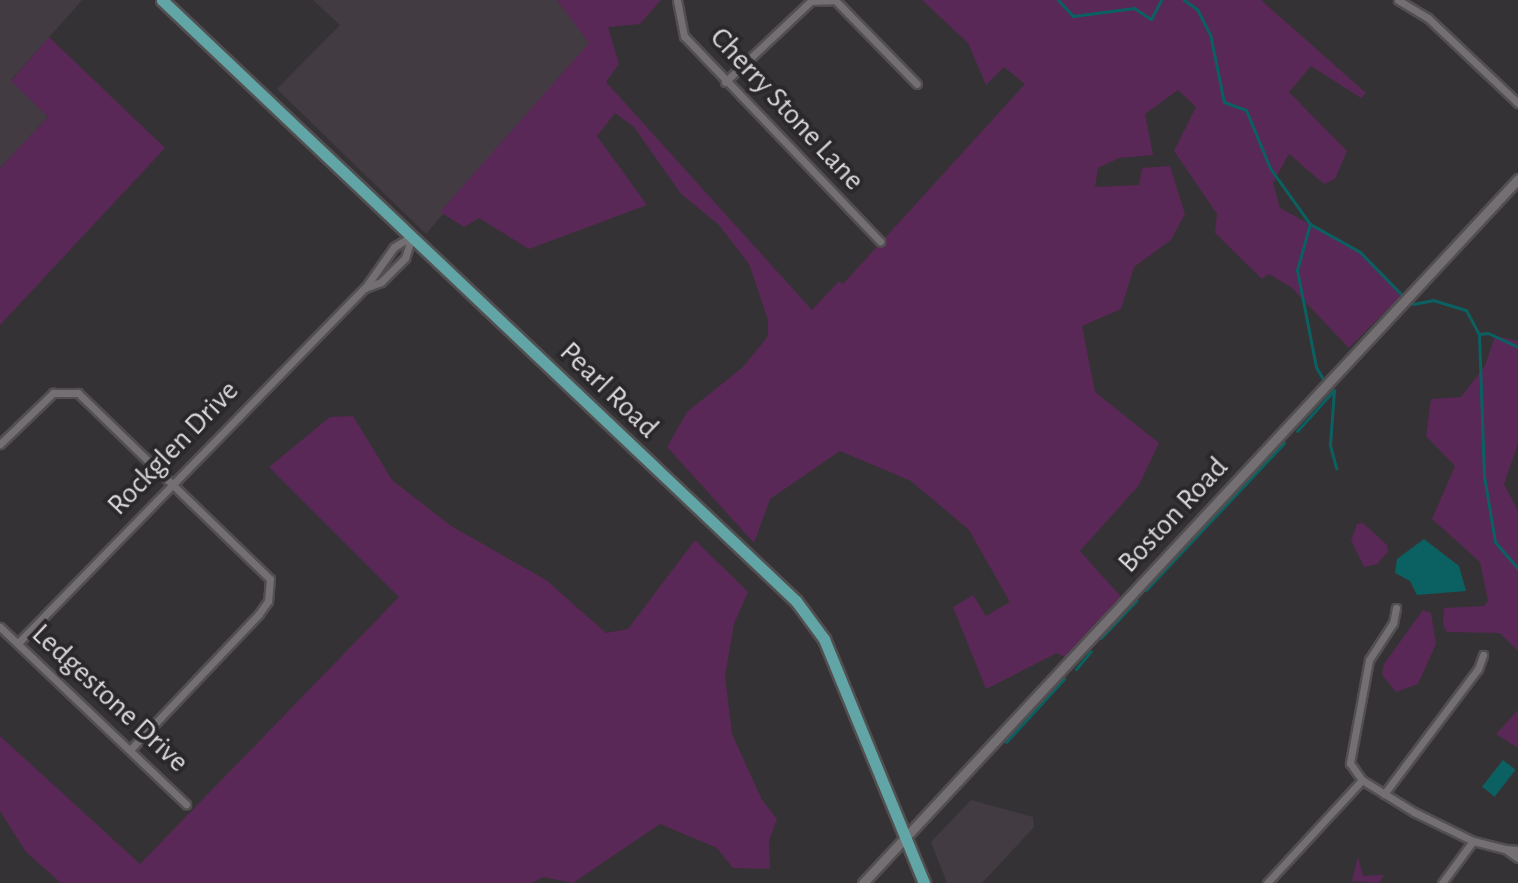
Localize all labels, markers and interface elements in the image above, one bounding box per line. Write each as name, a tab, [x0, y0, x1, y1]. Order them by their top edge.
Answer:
street label: Cherry Stone Lane	[702, 20, 872, 198]
street label: Pearl Road	[552, 334, 666, 446]
street label: Rockglen Drive	[100, 373, 246, 523]
street label: Boston Road	[1110, 450, 1236, 580]
street label: Ledgestone Drive	[24, 616, 196, 780]

